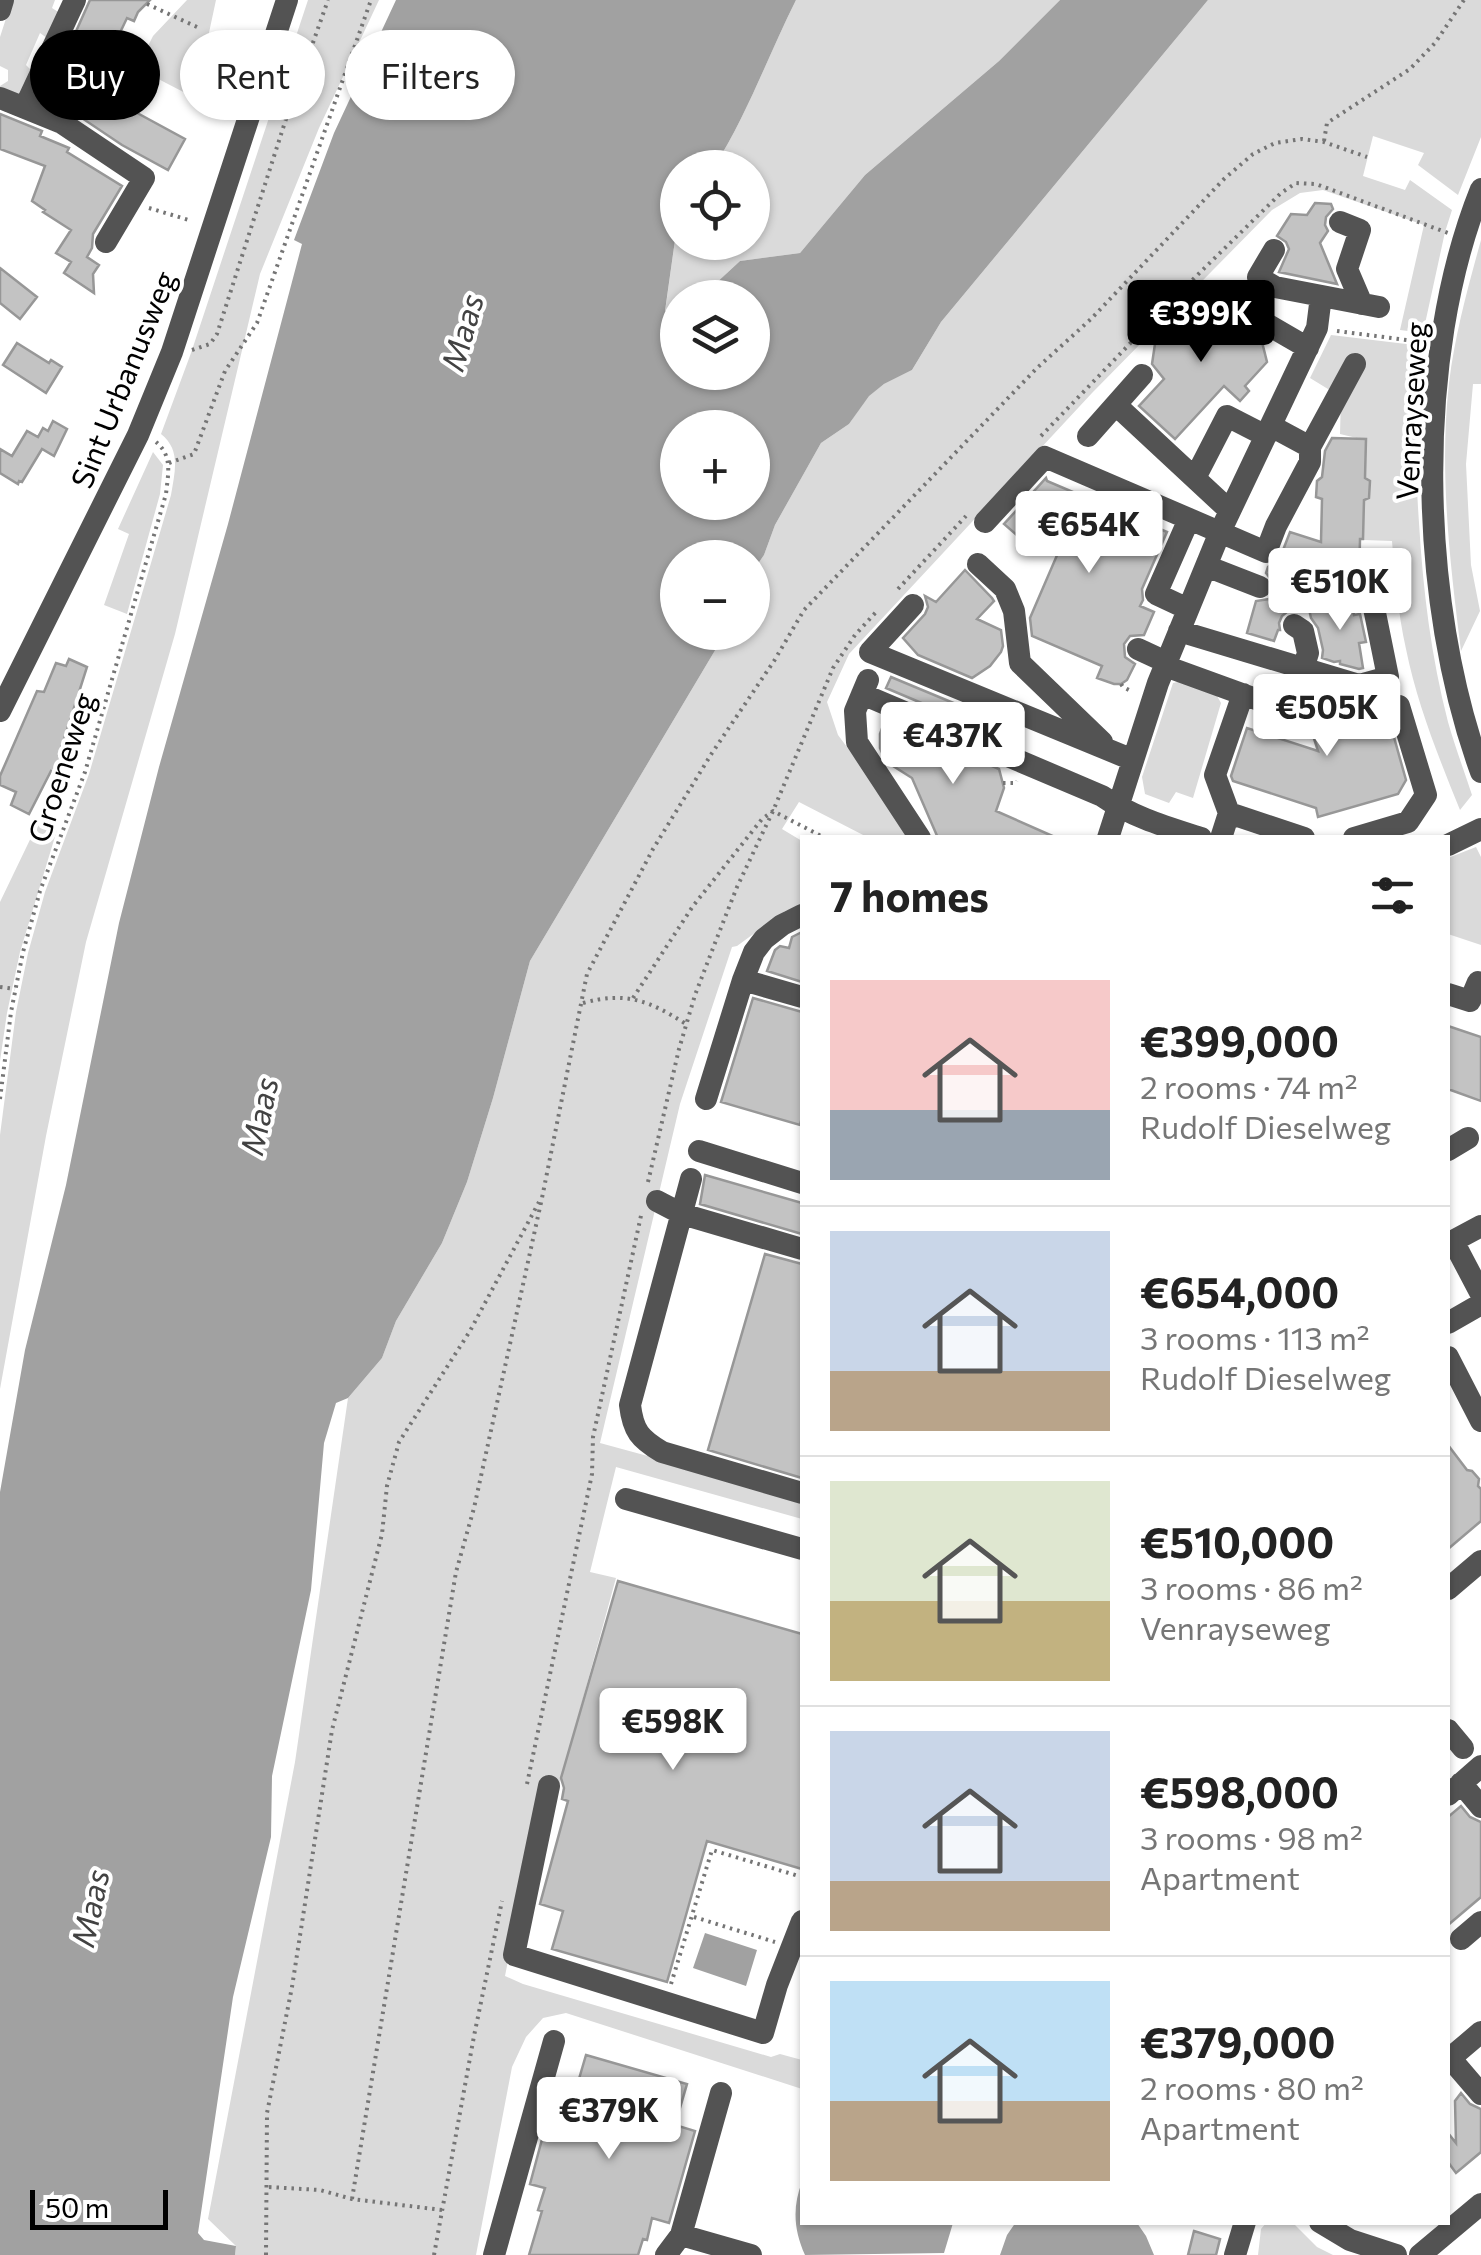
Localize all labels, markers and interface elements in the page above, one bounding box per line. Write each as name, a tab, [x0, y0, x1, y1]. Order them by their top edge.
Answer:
chip: Buy	[30, 30, 160, 120]
chip: Rent	[180, 30, 325, 120]
chip: Filters	[345, 30, 515, 120]
map controls	[660, 150, 770, 650]
button: locate	[660, 150, 770, 260]
street label: Sint Urbanusweg	[62, 265, 182, 493]
button: layers	[660, 280, 770, 390]
pin: €399K	[1131, 280, 1271, 365]
water label: Maas	[431, 289, 491, 375]
text: €399K	[1149, 292, 1253, 332]
street label: Venrayseweg	[1387, 321, 1433, 501]
button: +	[660, 410, 770, 520]
pin: €654K	[1019, 491, 1159, 576]
text: €654K	[1038, 503, 1140, 543]
button: −	[660, 540, 770, 650]
pin: €510K	[1270, 548, 1410, 633]
text: €510K	[1290, 560, 1390, 600]
pin: €505K	[1257, 674, 1397, 759]
text: €505K	[1275, 686, 1379, 726]
street label: Groeneweg	[18, 687, 102, 847]
pin: €437K	[883, 702, 1023, 787]
text: €437K	[903, 714, 1003, 754]
icon: filters	[1365, 868, 1420, 923]
text: 7 homes	[830, 869, 989, 921]
text: €399,000	[1140, 1014, 1339, 1066]
icon: home	[910, 1020, 1030, 1140]
text: 2 rooms · 74 m²	[1140, 1066, 1358, 1106]
water label: Maas	[230, 1074, 286, 1158]
text: Rudolf Dieselweg	[1140, 1106, 1391, 1146]
text: €654,000	[1140, 1265, 1339, 1317]
icon: home	[910, 1271, 1030, 1391]
text: 3 rooms · 113 m²	[1140, 1317, 1370, 1357]
text: Rudolf Dieselweg	[1140, 1357, 1391, 1397]
text: €510,000	[1140, 1515, 1334, 1567]
icon: home	[910, 1521, 1030, 1641]
text: 3 rooms · 86 m²	[1140, 1567, 1363, 1607]
text: Venrayseweg	[1140, 1607, 1330, 1647]
pin: €598K	[603, 1688, 743, 1773]
text: €598K	[621, 1700, 725, 1740]
text: €598,000	[1140, 1765, 1339, 1817]
icon: home	[910, 1771, 1030, 1891]
text: 3 rooms · 98 m²	[1140, 1817, 1363, 1857]
text: Apartment	[1140, 1857, 1300, 1897]
water label: Maas	[61, 1866, 117, 1950]
text: €379,000	[1140, 2015, 1335, 2067]
icon: home	[910, 2021, 1030, 2141]
text: 2 rooms · 80 m²	[1140, 2067, 1364, 2107]
pin: €379K	[539, 2077, 679, 2162]
text: €379K	[559, 2089, 659, 2129]
text: Apartment	[1140, 2107, 1300, 2147]
scale bar	[30, 2185, 168, 2230]
text: 50 m	[45, 2190, 109, 2224]

